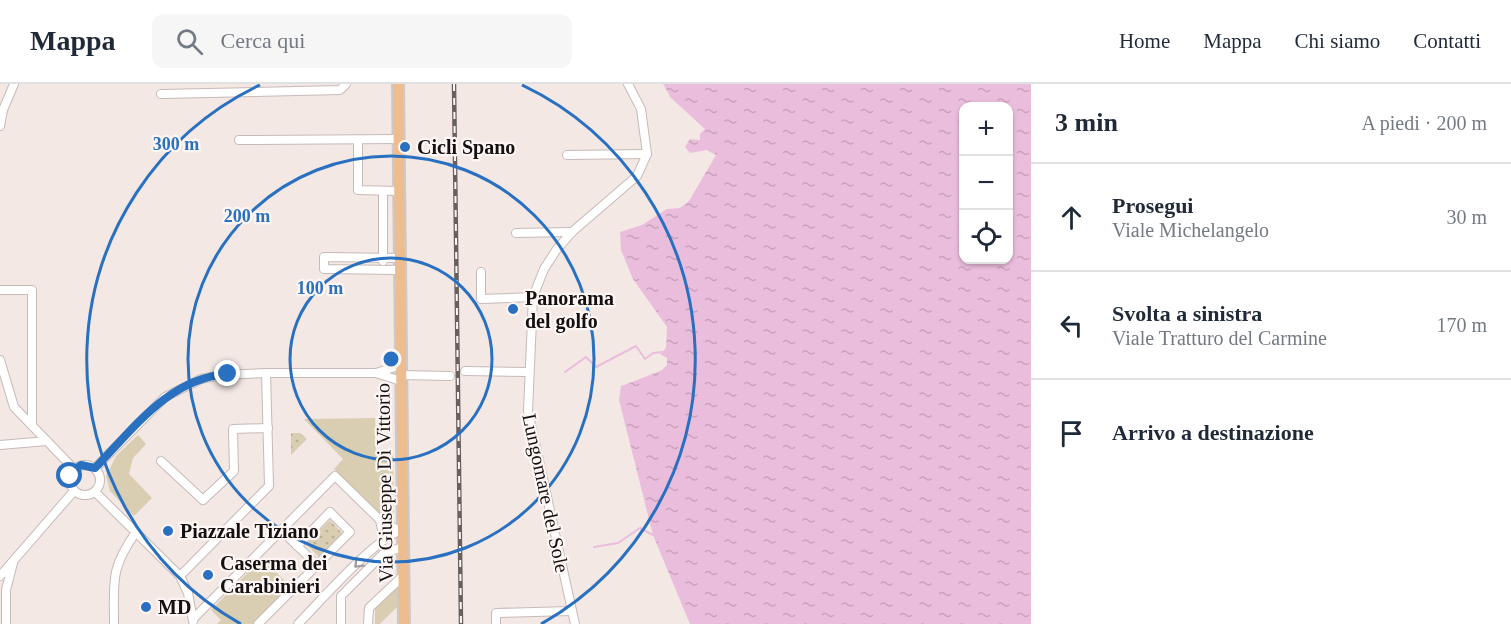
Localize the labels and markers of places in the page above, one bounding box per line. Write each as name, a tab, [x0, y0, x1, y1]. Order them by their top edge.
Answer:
place label: Cicli Spano	[417, 136, 515, 159]
marker: Cicli Spano	[398, 140, 412, 154]
place label: Panorama del golfo	[525, 287, 614, 333]
marker: Panorama del golfo	[506, 302, 520, 316]
centre of rings	[381, 349, 401, 369]
place label: Piazzale Tiziano	[180, 520, 319, 542]
marker: Piazzale Tiziano	[161, 524, 175, 538]
place label: Caserma dei Carabinieri	[220, 552, 328, 597]
marker: Caserma dei Carabinieri	[201, 568, 215, 582]
place label: MD	[158, 596, 191, 618]
marker: MD	[139, 600, 153, 614]

